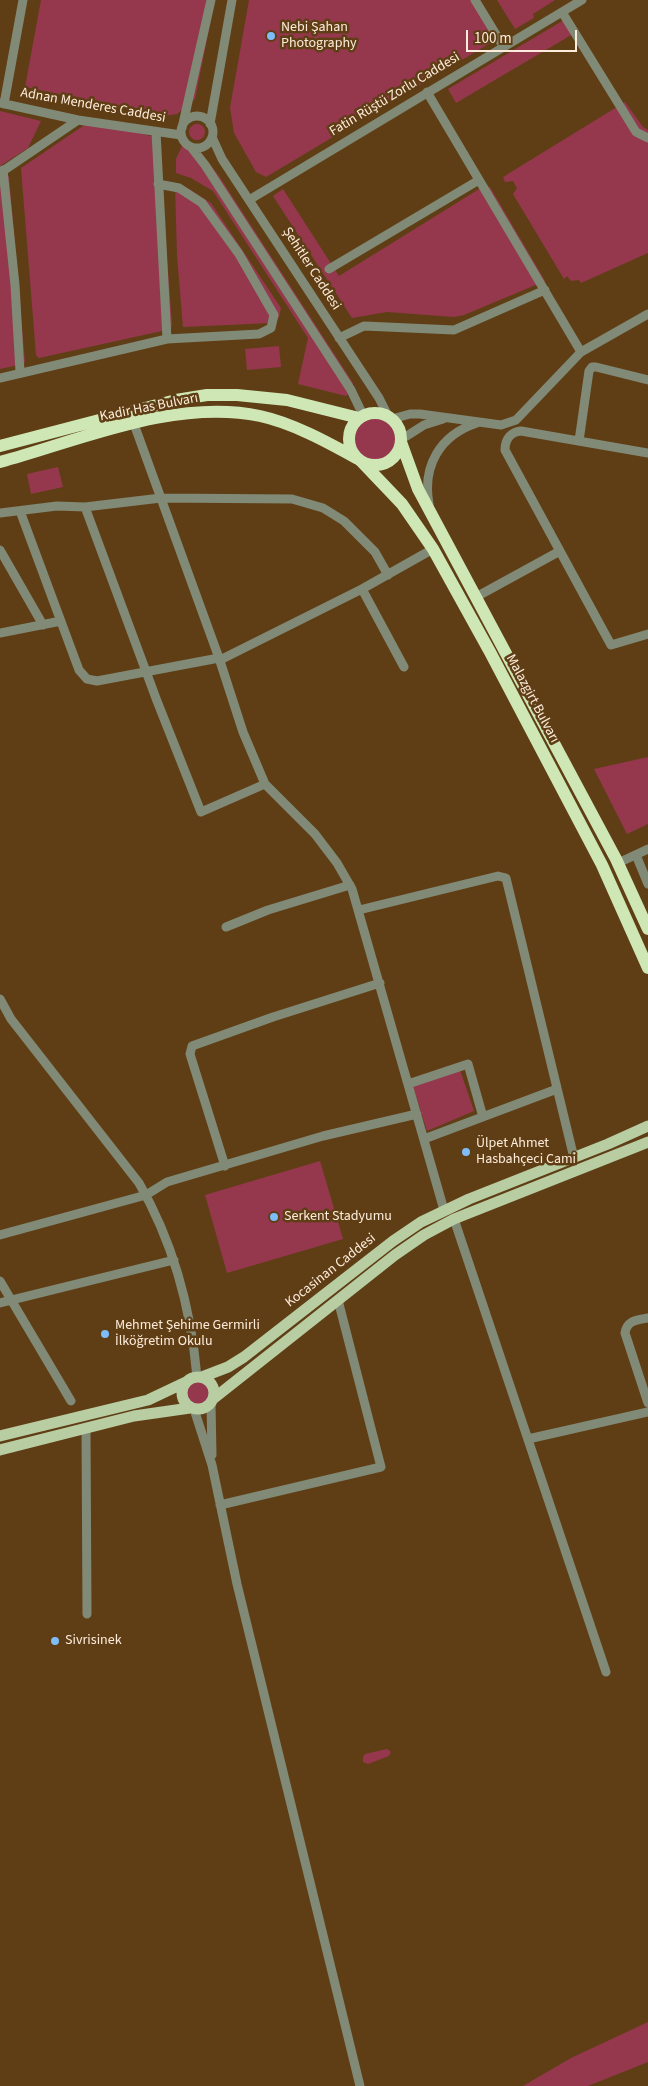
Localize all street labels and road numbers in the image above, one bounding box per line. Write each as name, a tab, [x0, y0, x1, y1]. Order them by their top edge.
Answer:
street label: Fatin Rüştü Zorlu Caddesi	[327, 49, 463, 141]
street label: Adnan Menderes Caddesi	[19, 85, 167, 127]
street label: Şehitler Caddesi	[278, 224, 344, 314]
street label: Kadir Has Bulvarı	[98, 390, 200, 426]
street label: Malazgirt Bulvarı	[502, 652, 562, 746]
street label: Kocasinan Caddesi	[282, 1230, 380, 1312]

